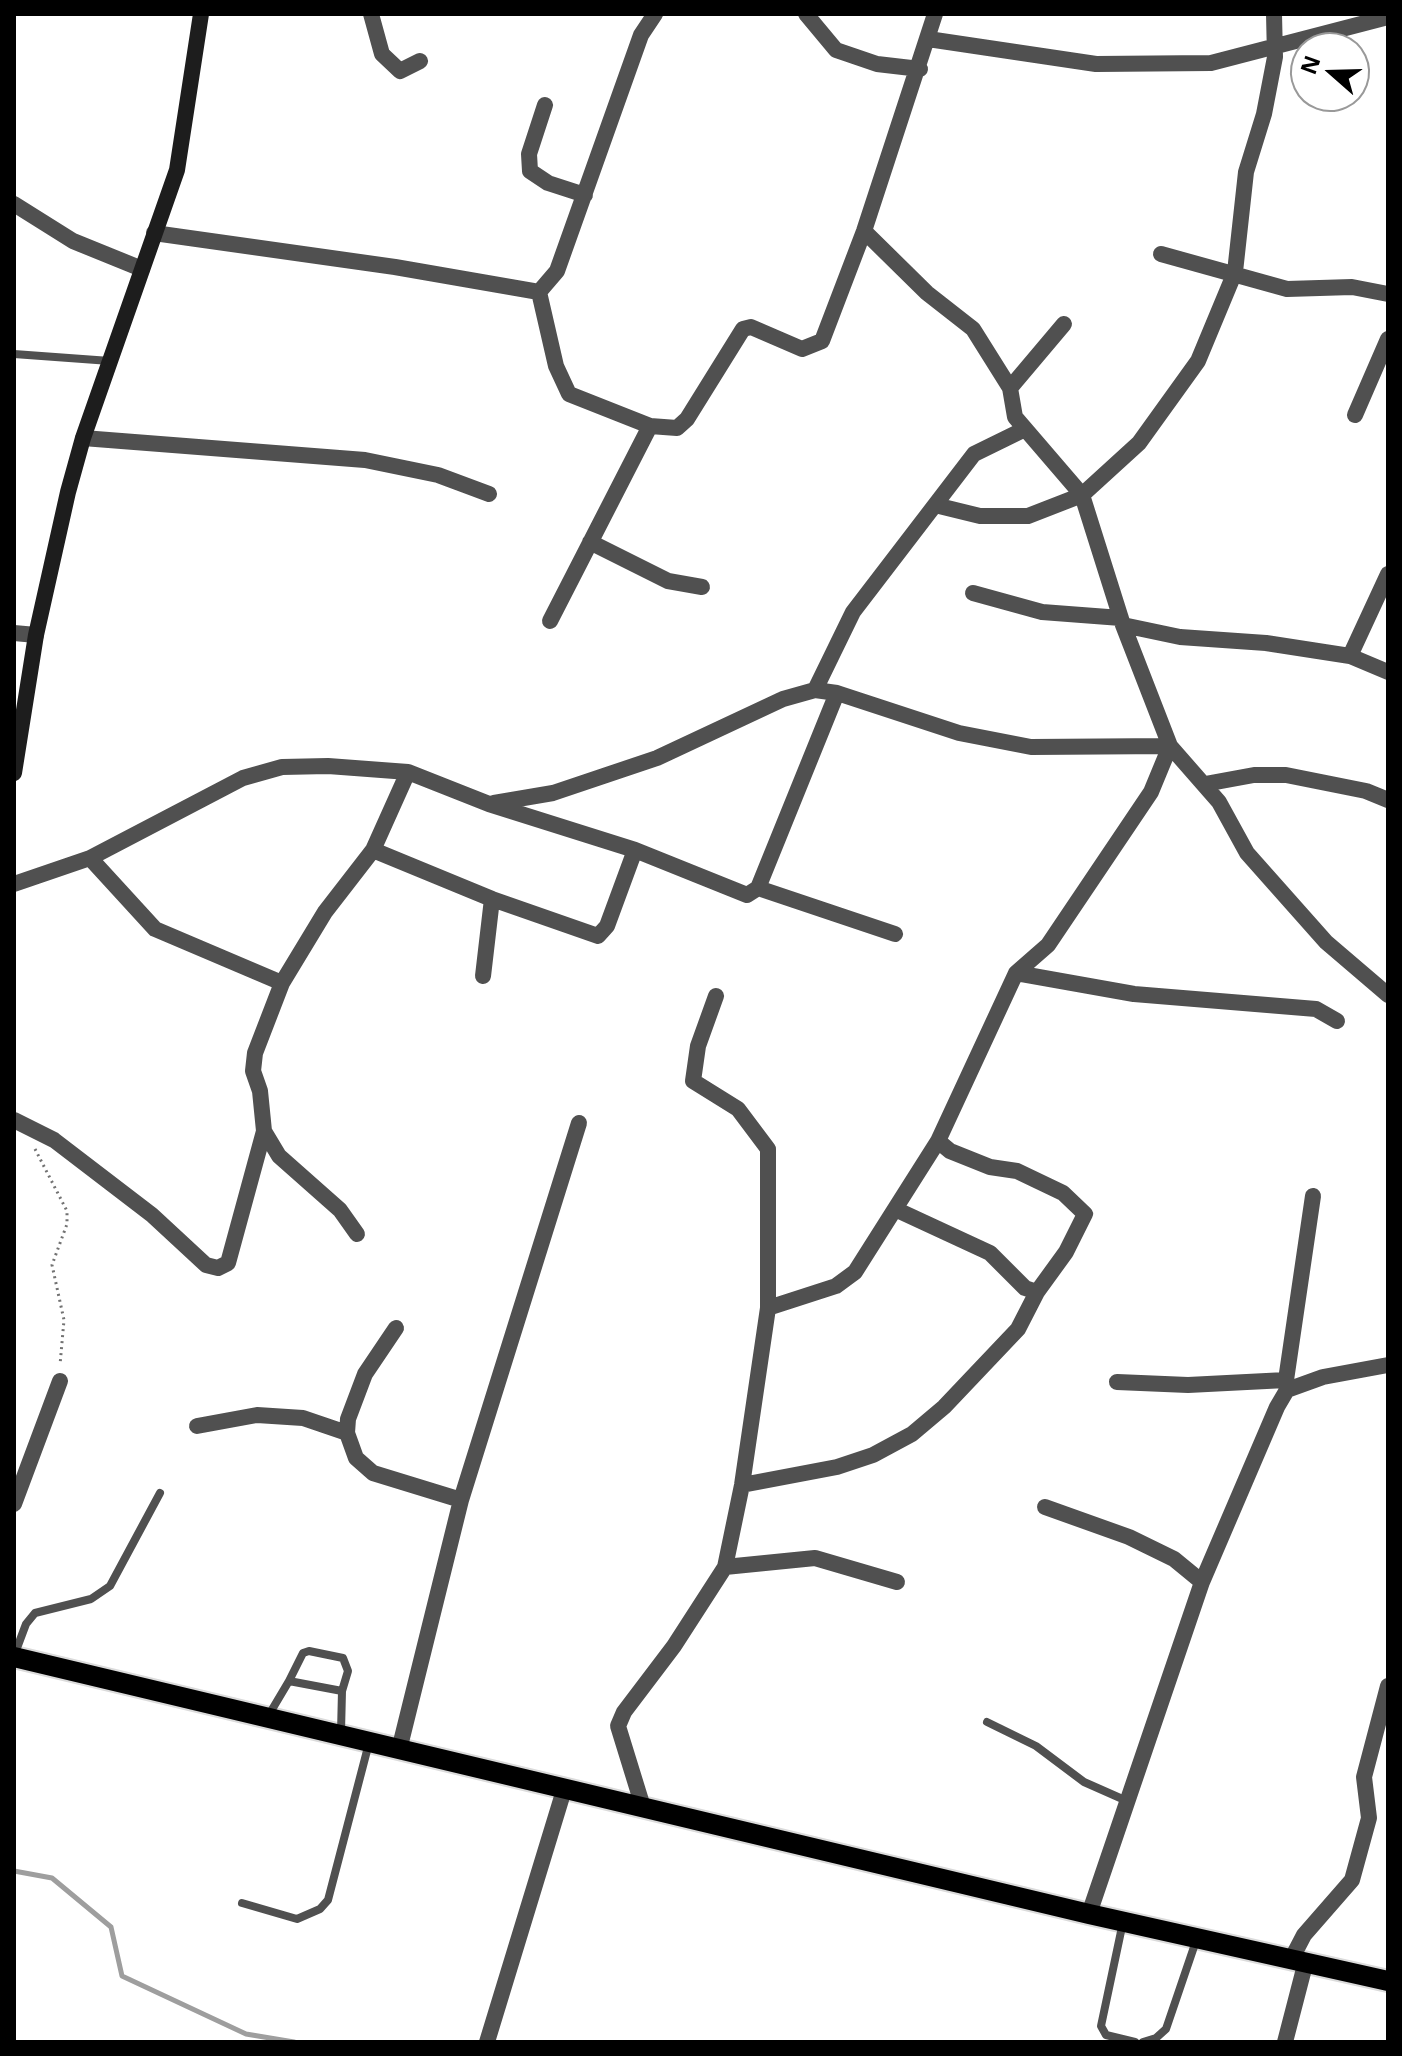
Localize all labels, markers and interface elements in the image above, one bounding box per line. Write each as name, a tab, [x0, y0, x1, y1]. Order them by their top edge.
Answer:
north arrow	[1290, 32, 1370, 112]
text: N	[1292, 51, 1326, 78]

